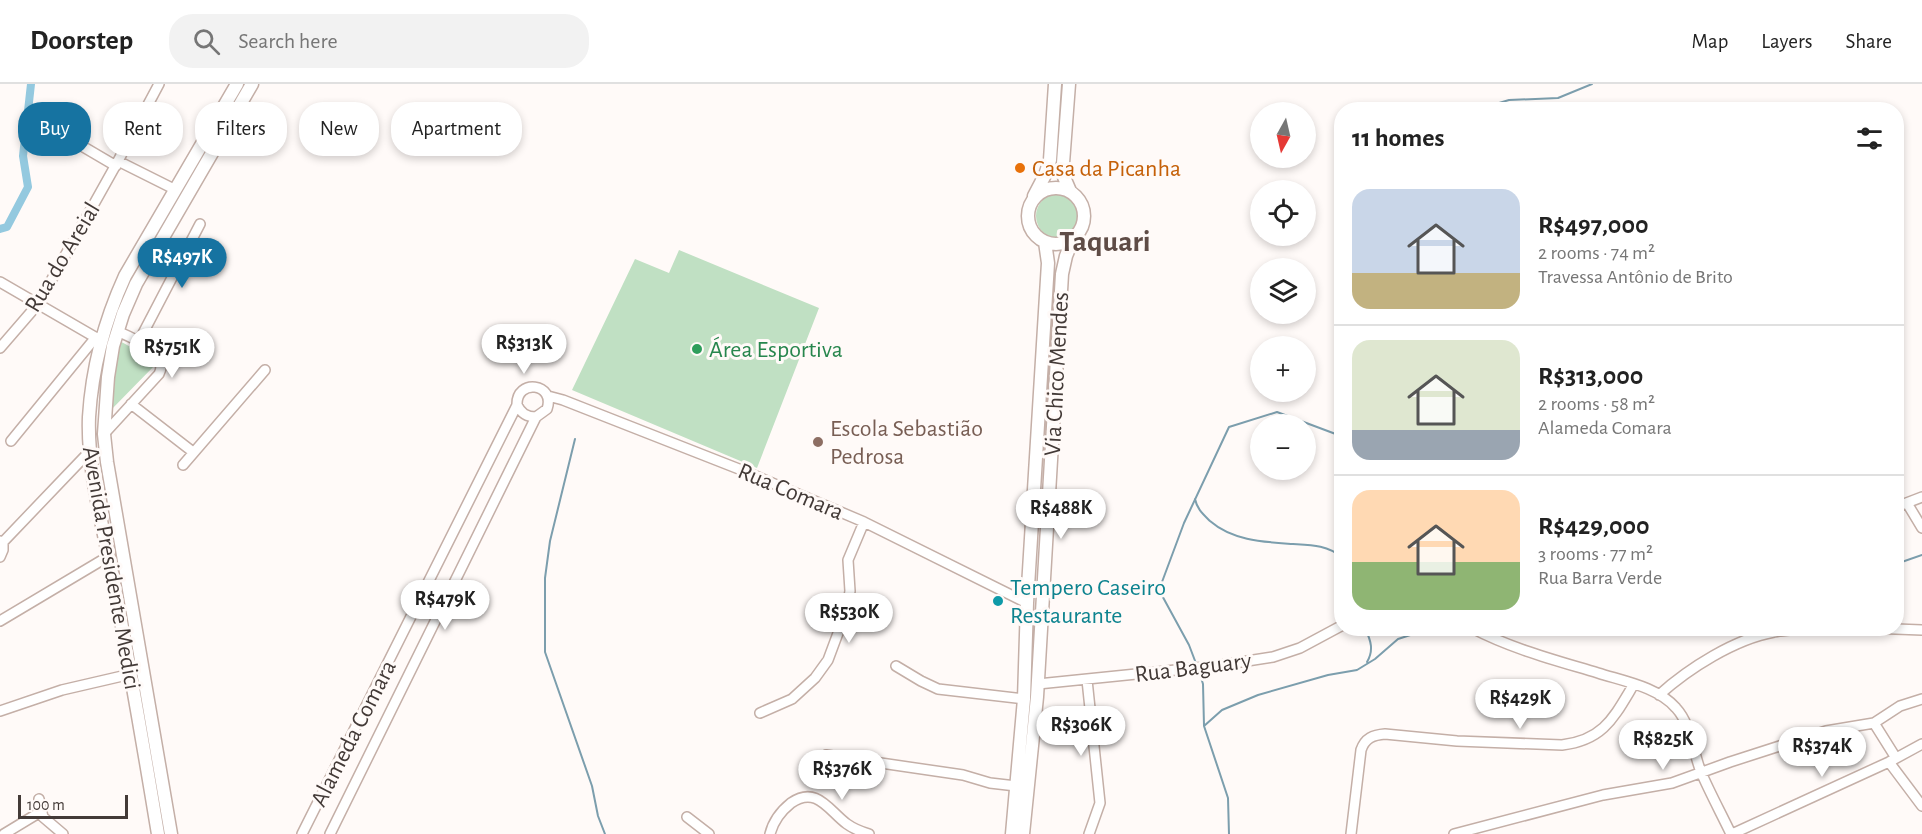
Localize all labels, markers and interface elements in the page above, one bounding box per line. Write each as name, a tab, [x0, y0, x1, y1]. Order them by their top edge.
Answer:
search box	[169, 14, 589, 68]
icon: search	[190, 25, 223, 58]
text: Doorstep	[30, 27, 133, 55]
text: Search here	[238, 30, 338, 52]
text: Map	[1692, 31, 1728, 52]
text: Layers	[1761, 31, 1812, 52]
text: Share	[1845, 31, 1892, 52]
chip: Buy	[18, 102, 91, 156]
chip: Rent	[103, 102, 183, 156]
chip: Filters	[195, 102, 287, 156]
chip: New	[299, 102, 379, 156]
chip: Apartment	[391, 102, 522, 156]
north arrow	[1250, 102, 1316, 168]
map controls	[1250, 102, 1316, 480]
icon: filters	[1853, 122, 1886, 155]
text: 11 homes	[1352, 125, 1444, 151]
place label: Casa da Picanha	[1032, 157, 1181, 181]
marker: Casa da Picanha	[1013, 161, 1027, 175]
button: locate	[1250, 180, 1316, 246]
street label: Rua do Areial	[21, 198, 105, 317]
text: R$497,000	[1538, 212, 1649, 238]
icon: home	[1400, 213, 1472, 285]
district label: Taquari	[1059, 227, 1151, 257]
pin: R$497K	[133, 238, 231, 289]
text: 2 rooms · 74 m²	[1538, 243, 1655, 263]
text: R$497K	[152, 247, 212, 267]
button: layers	[1250, 258, 1316, 324]
text: Travessa Antônio de Brito	[1538, 267, 1733, 287]
street label: Via Chico Mendes	[1041, 291, 1073, 457]
pin: R$313K	[475, 324, 573, 375]
pin: R$751K	[123, 328, 221, 379]
text: R$313K	[496, 333, 552, 353]
place label: Área Esportiva	[709, 336, 843, 362]
button: +	[1250, 336, 1316, 402]
text: R$751K	[144, 337, 200, 357]
marker: Área Esportiva	[690, 342, 704, 356]
text: R$313,000	[1538, 363, 1643, 389]
icon: home	[1400, 364, 1472, 436]
text: 2 rooms · 58 m²	[1538, 394, 1655, 414]
button: −	[1250, 414, 1316, 480]
place label: Escola Sebastião Pedrosa	[830, 417, 983, 469]
text: Alameda Comara	[1538, 418, 1672, 438]
marker: Escola Sebastião Pedrosa	[811, 435, 825, 449]
street label: Avenida Presidente Medici	[78, 445, 144, 692]
street label: Rua Comara	[734, 459, 847, 525]
pin: R$488K	[1012, 489, 1110, 540]
text: R$488K	[1030, 498, 1092, 518]
text: R$429,000	[1538, 513, 1650, 539]
icon: home	[1400, 514, 1472, 586]
text: 3 rooms · 77 m²	[1538, 544, 1653, 564]
text: Rua Barra Verde	[1538, 568, 1662, 588]
place label: Tempero Caseiro Restaurante	[1010, 576, 1166, 628]
pin: R$479K	[396, 580, 494, 631]
text: R$479K	[415, 589, 475, 609]
pin: R$530K	[800, 593, 898, 644]
marker: Tempero Caseiro Restaurante	[991, 594, 1005, 608]
text: R$530K	[819, 602, 879, 622]
street label: Rua Baguary	[1134, 649, 1253, 687]
street label: Alameda Comara	[307, 656, 401, 810]
pin: R$429K	[1471, 679, 1569, 730]
text: R$429K	[1489, 688, 1551, 708]
pin: R$306K	[1032, 706, 1130, 757]
text: R$306K	[1050, 715, 1112, 735]
pin: R$825K	[1614, 720, 1712, 771]
pin: R$374K	[1773, 727, 1871, 778]
text: R$825K	[1633, 729, 1693, 749]
text: R$374K	[1792, 736, 1852, 756]
pin: R$376K	[793, 750, 891, 801]
text: R$376K	[812, 759, 872, 779]
scale bar	[18, 792, 128, 820]
text: 100 m	[27, 797, 65, 813]

